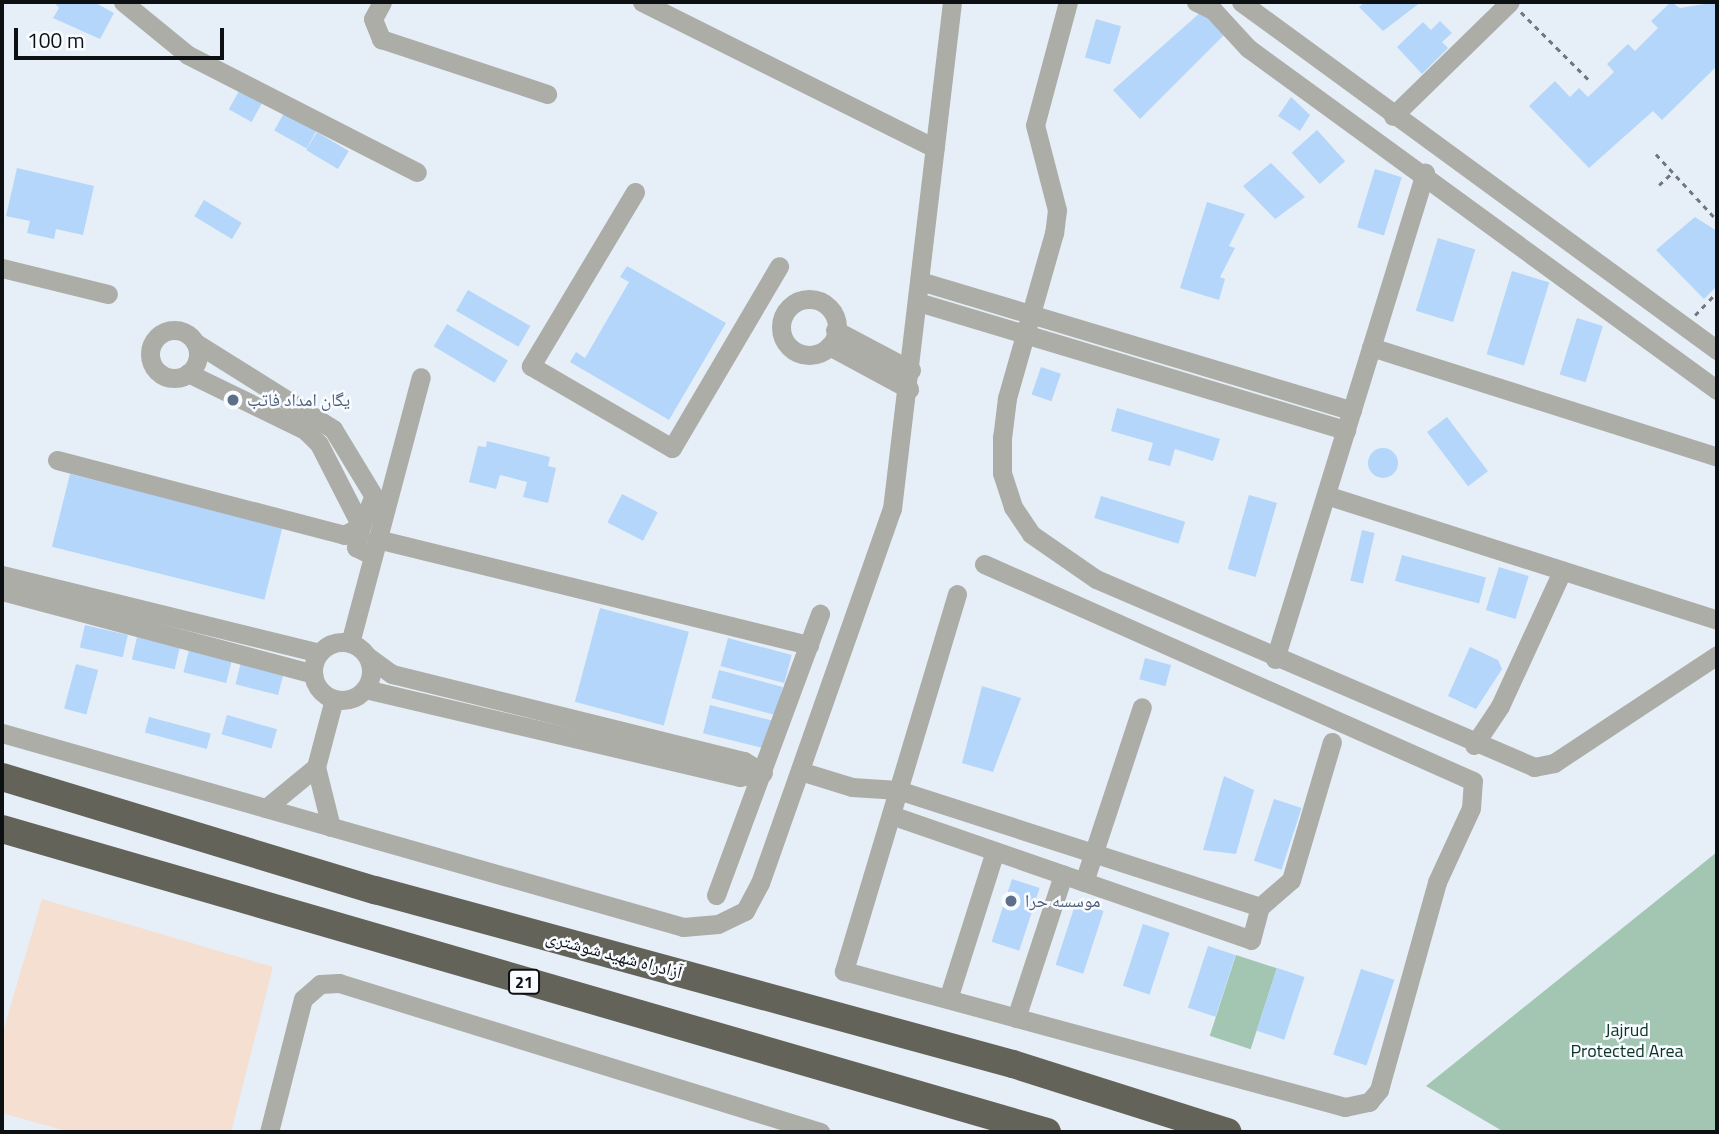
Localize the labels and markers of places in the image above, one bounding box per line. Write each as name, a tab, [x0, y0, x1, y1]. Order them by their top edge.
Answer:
place label: یگان امداد فاتب	[247, 389, 350, 411]
marker: یگان امداد فاتب	[225, 392, 241, 408]
place label: موسسه حرا	[1025, 890, 1101, 912]
marker: موسسه حرا	[1003, 893, 1019, 909]

